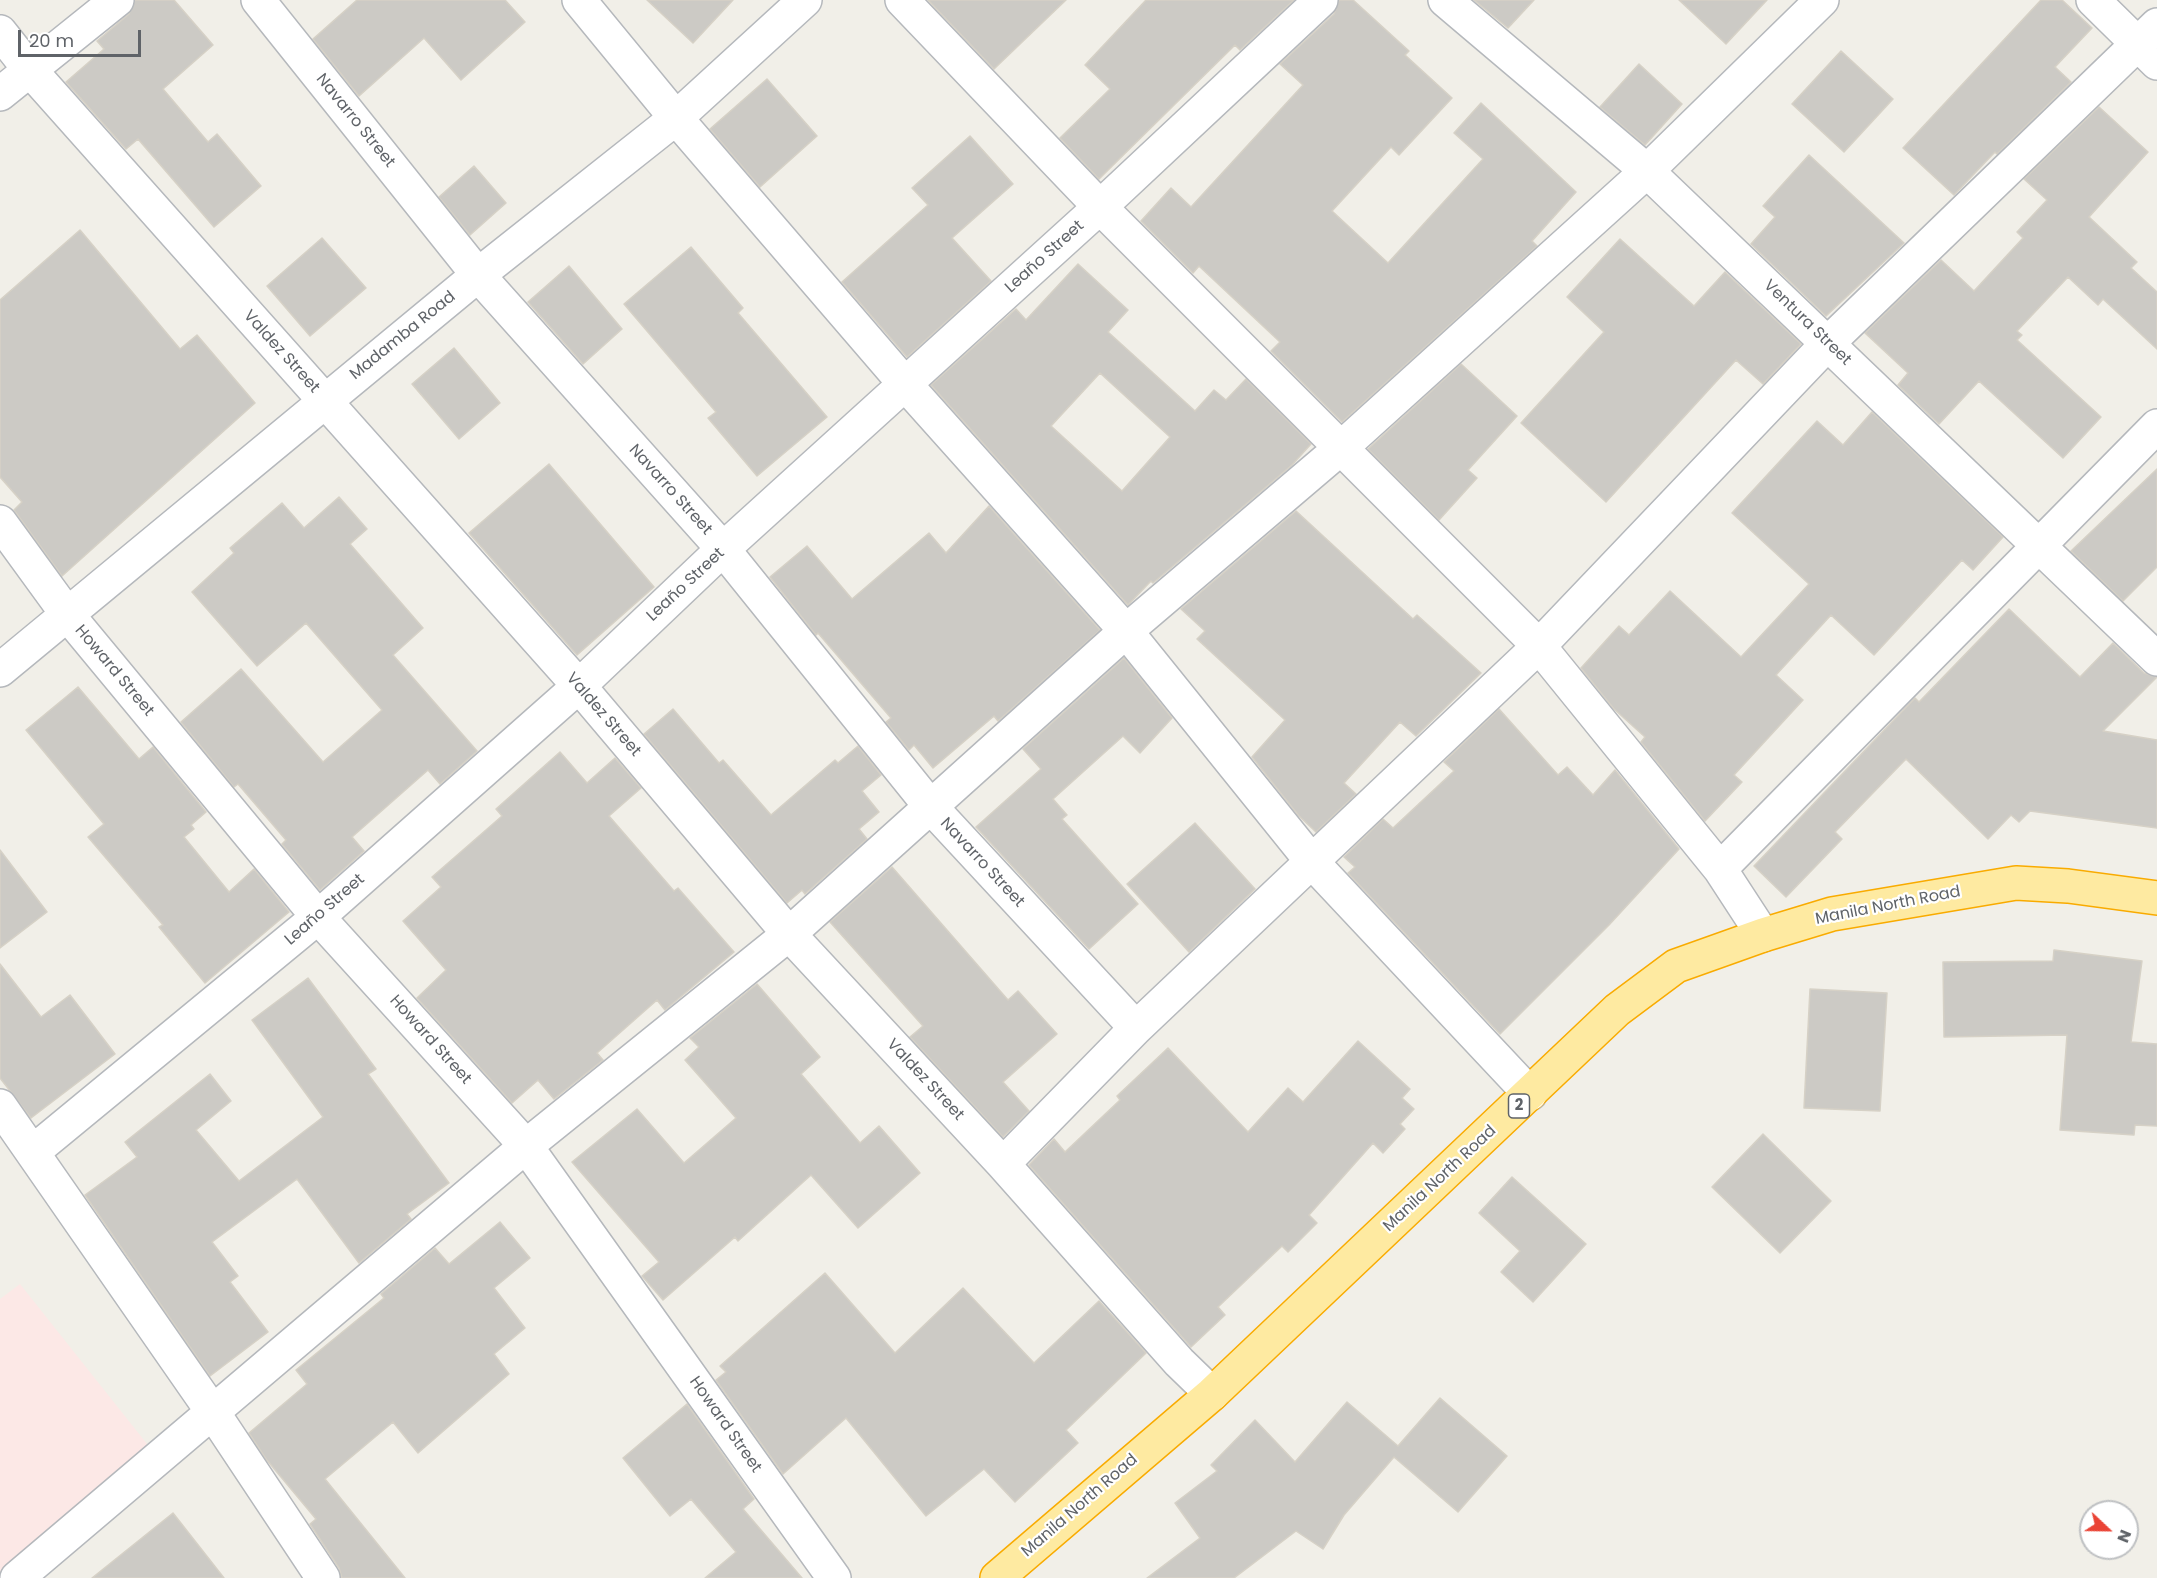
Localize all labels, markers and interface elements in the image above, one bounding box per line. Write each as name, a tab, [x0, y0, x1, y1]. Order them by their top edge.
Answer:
scale bar	[21, 18, 144, 56]
text: 20 m	[29, 28, 74, 53]
street label: Navarro Street	[311, 70, 399, 172]
street label: Leaño Street	[1002, 217, 1088, 297]
street label: Ventura Street	[1759, 276, 1855, 370]
street label: Madamba Road	[346, 288, 460, 384]
street label: Valdez Street	[239, 307, 323, 397]
street label: Navarro Street	[624, 441, 716, 539]
street label: Leaño Street	[643, 544, 729, 626]
street label: Howard Street	[70, 621, 158, 721]
street label: Valdez Street	[561, 669, 645, 761]
street label: Navarro Street	[936, 814, 1028, 912]
street label: Leaño Street	[281, 870, 369, 950]
street label: Manila North Road	[1814, 883, 1962, 929]
street label: Howard Street	[385, 992, 475, 1088]
street label: Valdez Street	[882, 1035, 968, 1125]
road number: 2	[1508, 1094, 1530, 1118]
street label: Manila North Road	[1380, 1122, 1500, 1236]
street label: Howard Street	[685, 1373, 765, 1477]
street label: Manila North Road	[1018, 1450, 1142, 1562]
north arrow	[2079, 1500, 2139, 1560]
text: N	[2111, 1526, 2137, 1546]

